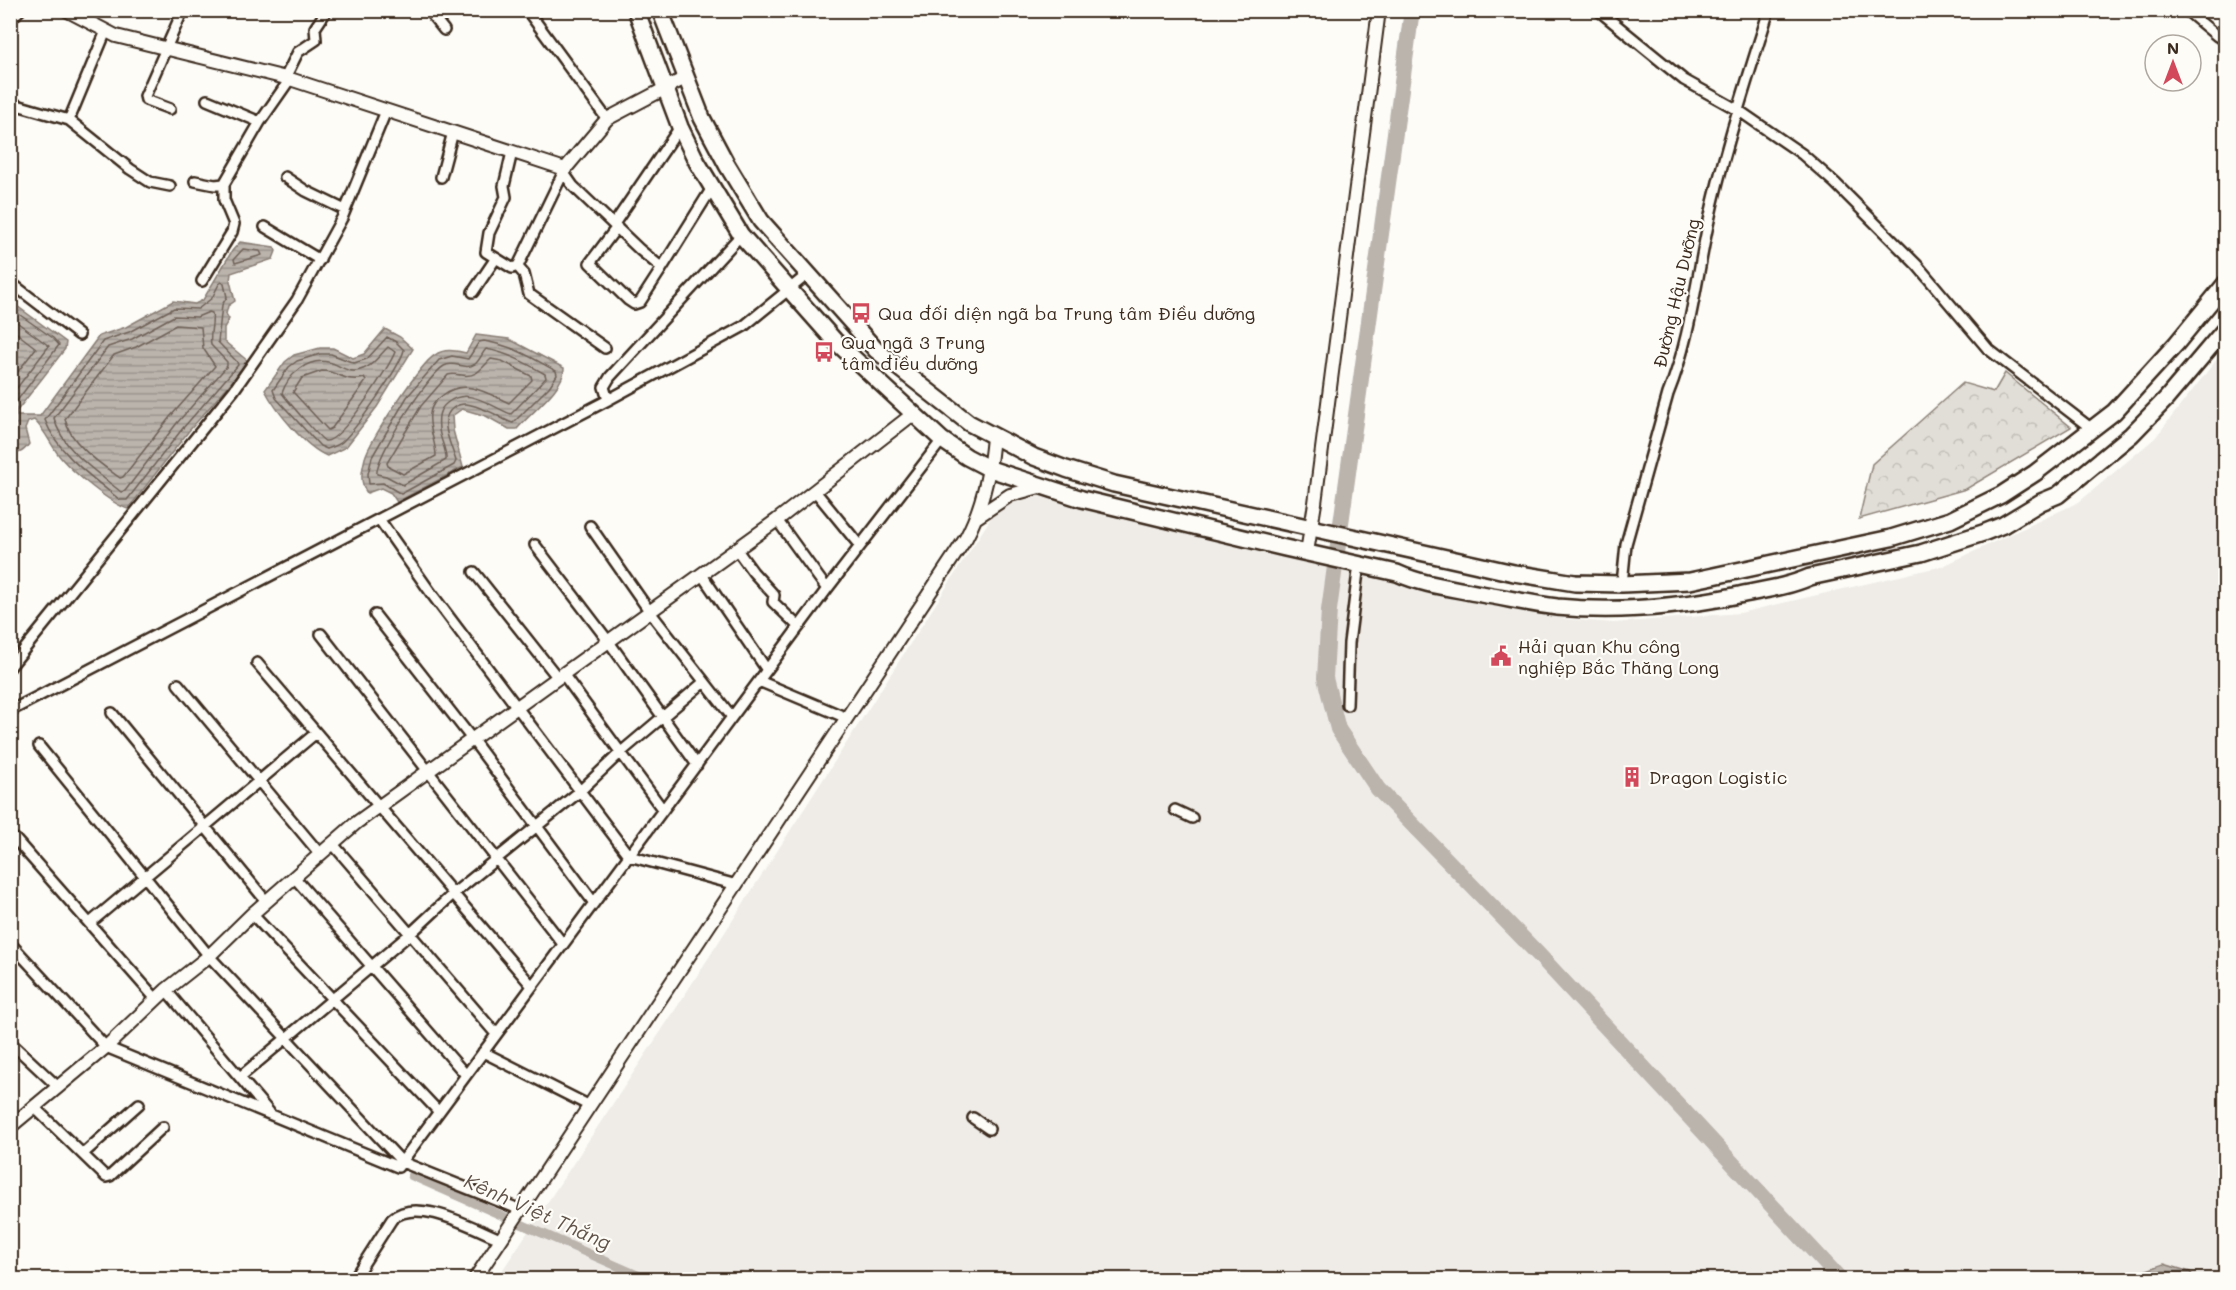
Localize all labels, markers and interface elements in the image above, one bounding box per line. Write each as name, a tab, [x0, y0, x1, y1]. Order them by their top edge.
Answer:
north arrow	[2143, 33, 2203, 93]
text: N	[2167, 37, 2179, 58]
street label: Đường Hậu Dưỡng	[1647, 216, 1705, 370]
bus stop icon: Qua đối diện ngã ba Trung tâm Điều dưỡng	[849, 301, 873, 325]
place label: Qua đối diện ngã ba Trung tâm Điều dưỡng	[878, 301, 1255, 325]
place label: Qua ngã 3 Trung tâm điều dưỡng	[841, 330, 985, 375]
bus stop icon: Qua ngã 3 Trung tâm điều dưỡng	[812, 340, 836, 364]
place label: Hải quan Khu công nghiệp Bắc Thăng Long	[1518, 634, 1719, 679]
public building icon: Hải quan Khu công nghiệp Bắc Thăng Long	[1489, 644, 1513, 668]
building icon: Dragon Logistic	[1620, 765, 1644, 789]
place label: Dragon Logistic	[1649, 765, 1787, 789]
water label: Kênh Việt Thắng	[461, 1167, 615, 1255]

